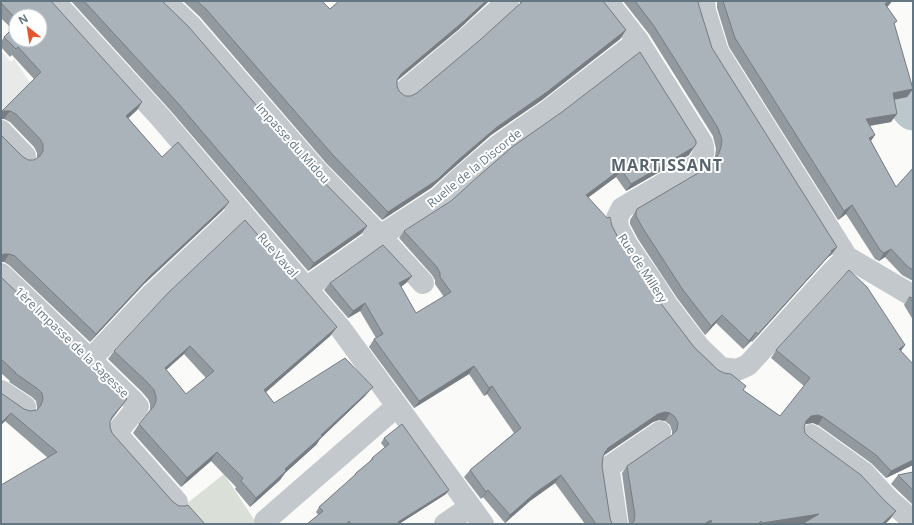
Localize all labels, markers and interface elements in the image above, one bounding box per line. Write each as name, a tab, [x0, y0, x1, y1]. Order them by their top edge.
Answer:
north arrow	[8, 8, 48, 48]
text: N	[15, 10, 30, 28]
street label: Impasse du Midou	[252, 99, 334, 187]
street label: Ruelle de la Discorde	[423, 124, 525, 211]
district label: MARTISSANT	[611, 154, 723, 176]
street label: Rue Vaval	[254, 229, 302, 281]
street label: Rue de Millery	[614, 230, 672, 307]
street label: 1ère Impasse de la Sagesse	[11, 283, 133, 401]

